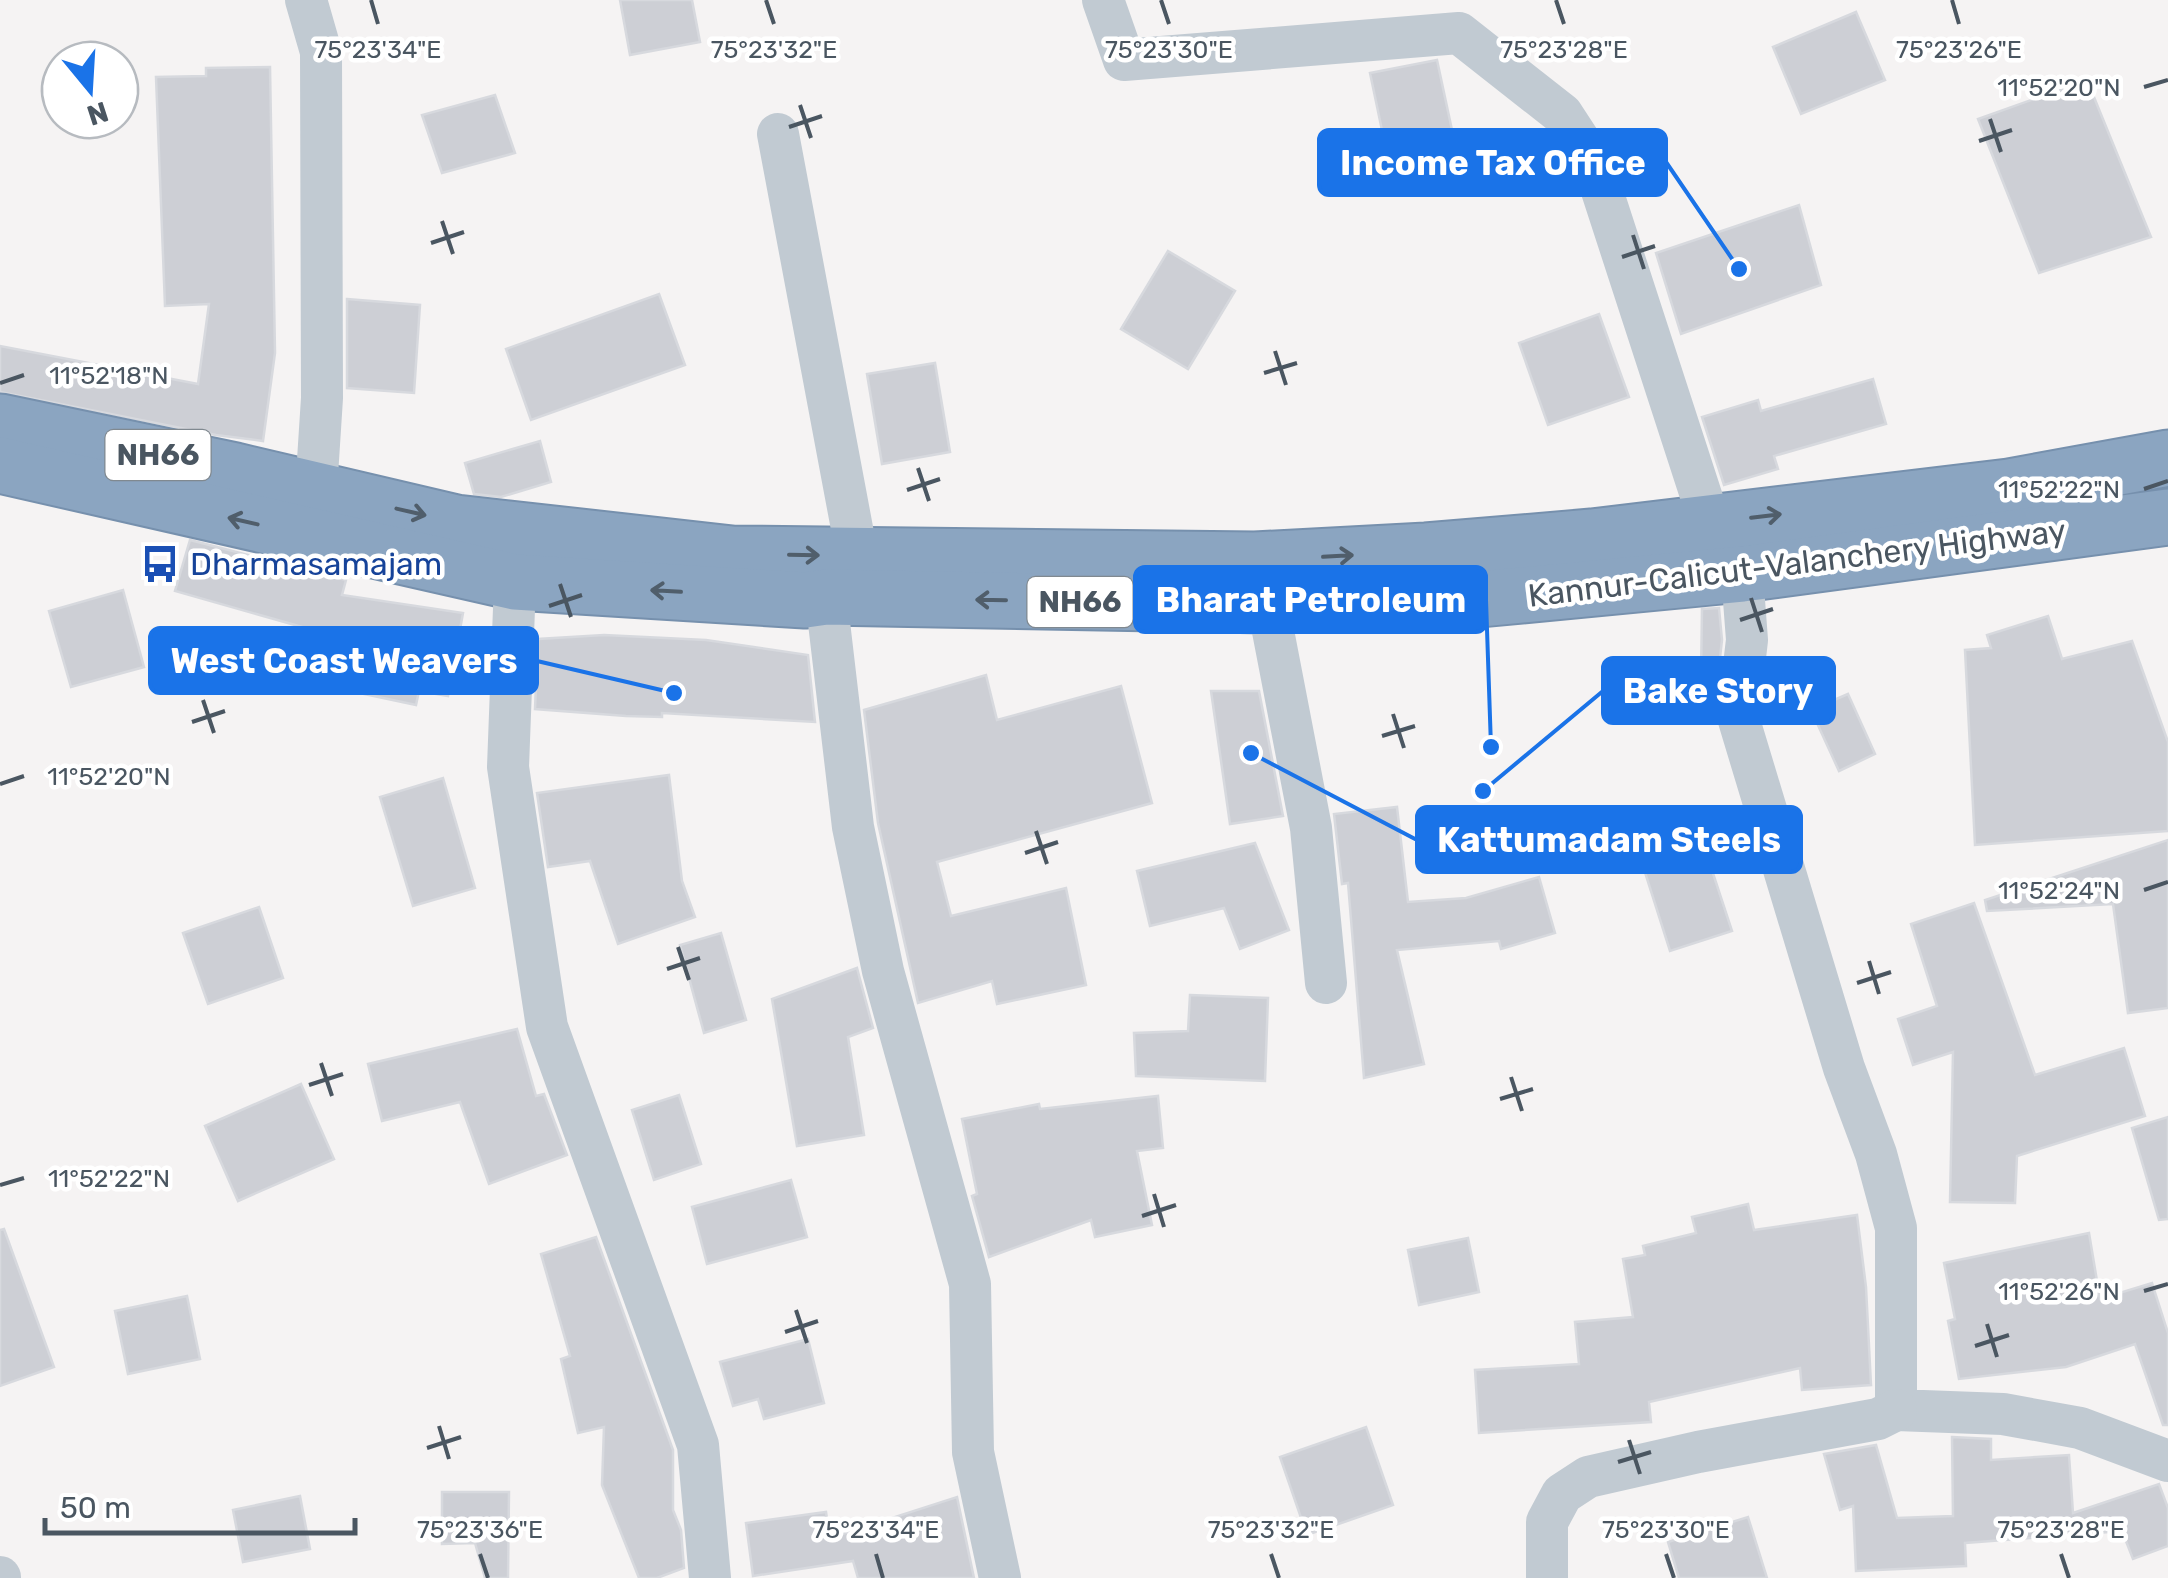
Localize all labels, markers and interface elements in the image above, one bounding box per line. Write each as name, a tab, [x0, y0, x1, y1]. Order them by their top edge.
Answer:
text: 75°23'34"E	[314, 35, 442, 64]
text: 75°23'32"E	[711, 35, 837, 64]
text: 75°23'30"E	[1105, 35, 1233, 64]
text: 75°23'28"E	[1500, 35, 1628, 64]
text: 75°23'26"E	[1896, 35, 2022, 64]
north arrow	[40, 40, 140, 140]
text: 11°52'20"N	[1997, 73, 2121, 102]
text: N	[83, 94, 112, 132]
callout: Income Tax Office	[1319, 130, 1666, 195]
text: Income Tax Office	[1340, 142, 1646, 184]
text: 11°52'18"N	[49, 361, 169, 390]
road number: NH66	[106, 430, 210, 480]
text: 11°52'22"N	[1998, 475, 2120, 504]
one-way arrow	[394, 504, 426, 523]
one-way arrow	[1750, 506, 1782, 525]
one-way arrow	[228, 510, 260, 529]
street label: Kannur-Calicut-Valanchery Highway	[1526, 511, 2068, 615]
bus stop icon: Dharmasamajam	[139, 543, 181, 585]
place label: Dharmasamajam	[190, 545, 442, 583]
one-way arrow	[787, 545, 819, 564]
one-way arrow	[1322, 546, 1354, 565]
callout: Bharat Petroleum	[1135, 567, 1486, 632]
road number: NH66	[1028, 577, 1132, 627]
text: Bharat Petroleum	[1156, 579, 1466, 621]
one-way arrow	[650, 581, 683, 600]
one-way arrow	[975, 590, 1008, 610]
callout: West Coast Weavers	[150, 628, 537, 693]
text: West Coast Weavers	[170, 640, 518, 682]
callout: Bake Story	[1603, 658, 1834, 723]
text: Bake Story	[1623, 670, 1814, 712]
text: 11°52'20"N	[47, 762, 171, 791]
callout: Kattumadam Steels	[1417, 807, 1801, 872]
text: Kattumadam Steels	[1437, 819, 1781, 861]
text: 11°52'24"N	[1998, 876, 2120, 905]
text: 11°52'22"N	[48, 1164, 170, 1193]
text: 11°52'26"N	[1998, 1277, 2120, 1306]
scale bar	[45, 1473, 355, 1535]
text: 50 m	[60, 1490, 131, 1526]
text: 75°23'36"E	[417, 1515, 543, 1544]
text: 75°23'34"E	[812, 1515, 940, 1544]
text: 75°23'32"E	[1208, 1515, 1334, 1544]
text: 75°23'30"E	[1602, 1515, 1730, 1544]
text: 75°23'28"E	[1997, 1515, 2125, 1544]

